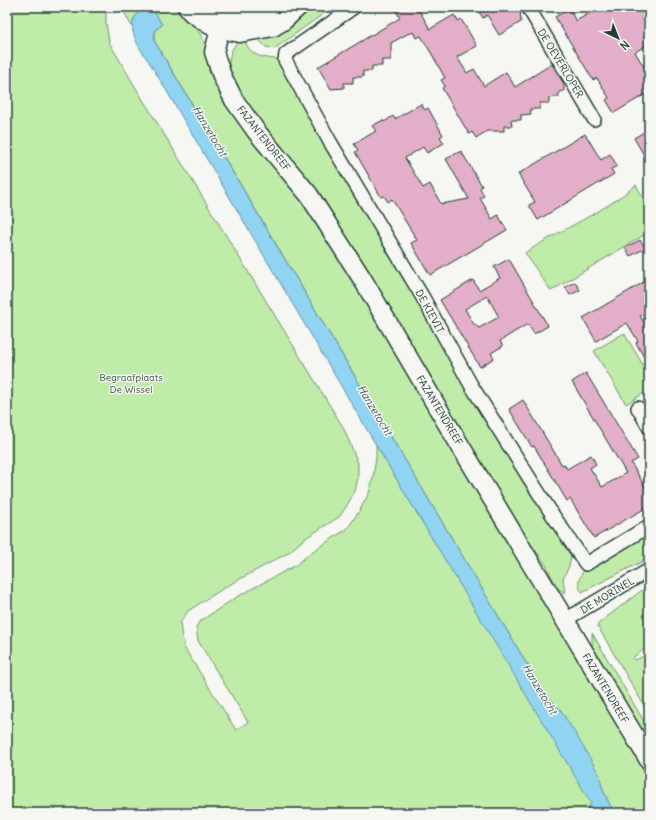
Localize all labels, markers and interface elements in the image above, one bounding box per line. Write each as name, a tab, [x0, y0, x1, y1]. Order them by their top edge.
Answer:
north arrow	[598, 18, 638, 58]
street label: DE OEVERLOPER	[535, 26, 587, 101]
text: N	[617, 38, 632, 53]
water label: Hanzetocht	[189, 103, 231, 160]
street label: FAZANTENDREEF	[234, 103, 293, 174]
street label: DE KIEVIT	[412, 287, 447, 335]
park label: Begraafplaats De Wissel	[99, 371, 163, 396]
street label: FAZANTENDREEF	[414, 373, 466, 448]
water label: Hanzetocht	[354, 382, 396, 439]
street label: DE MORINEL	[578, 574, 637, 616]
street label: FAZANTENDREEF	[580, 651, 632, 726]
water label: Hanzetocht	[519, 661, 561, 718]

